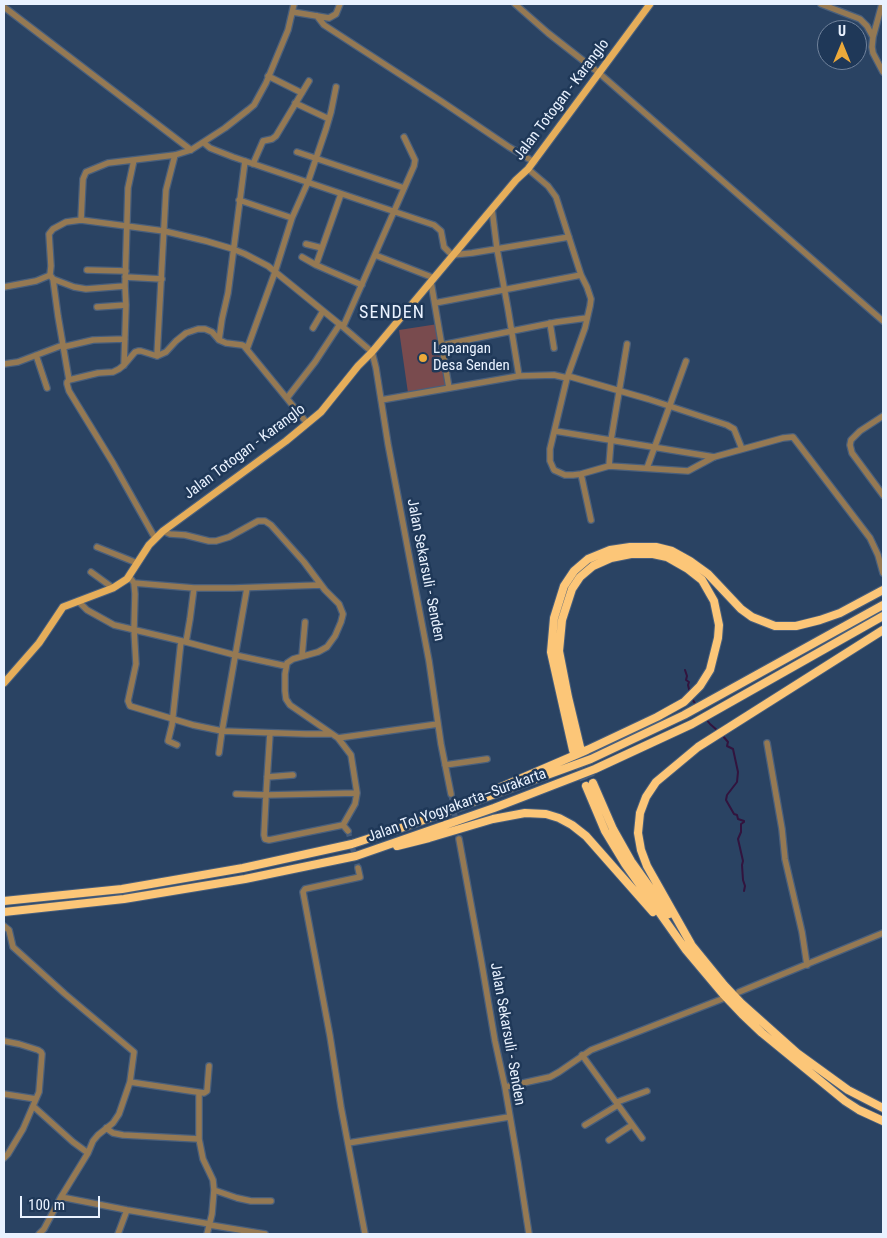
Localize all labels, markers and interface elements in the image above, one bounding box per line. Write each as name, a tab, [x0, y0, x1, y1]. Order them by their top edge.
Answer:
north arrow	[817, 20, 867, 70]
text: U	[838, 23, 846, 39]
street label: Jalan Totogan - Karanglo	[511, 36, 613, 164]
district label: SENDEN	[358, 302, 426, 324]
place label: Lapangan Desa Senden	[433, 340, 510, 375]
marker: Lapangan Desa Senden	[417, 352, 429, 364]
street label: Jalan Totogan - Karanglo	[181, 401, 309, 503]
street label: Jalan Sekarsuli - Senden	[402, 497, 448, 643]
street label: Jalan Tol Yogyakarta–Surakarta	[365, 765, 549, 847]
street label: Jalan Sekarsuli - Senden	[486, 961, 528, 1107]
scale bar	[22, 1186, 102, 1218]
text: 100 m	[28, 1196, 65, 1214]

